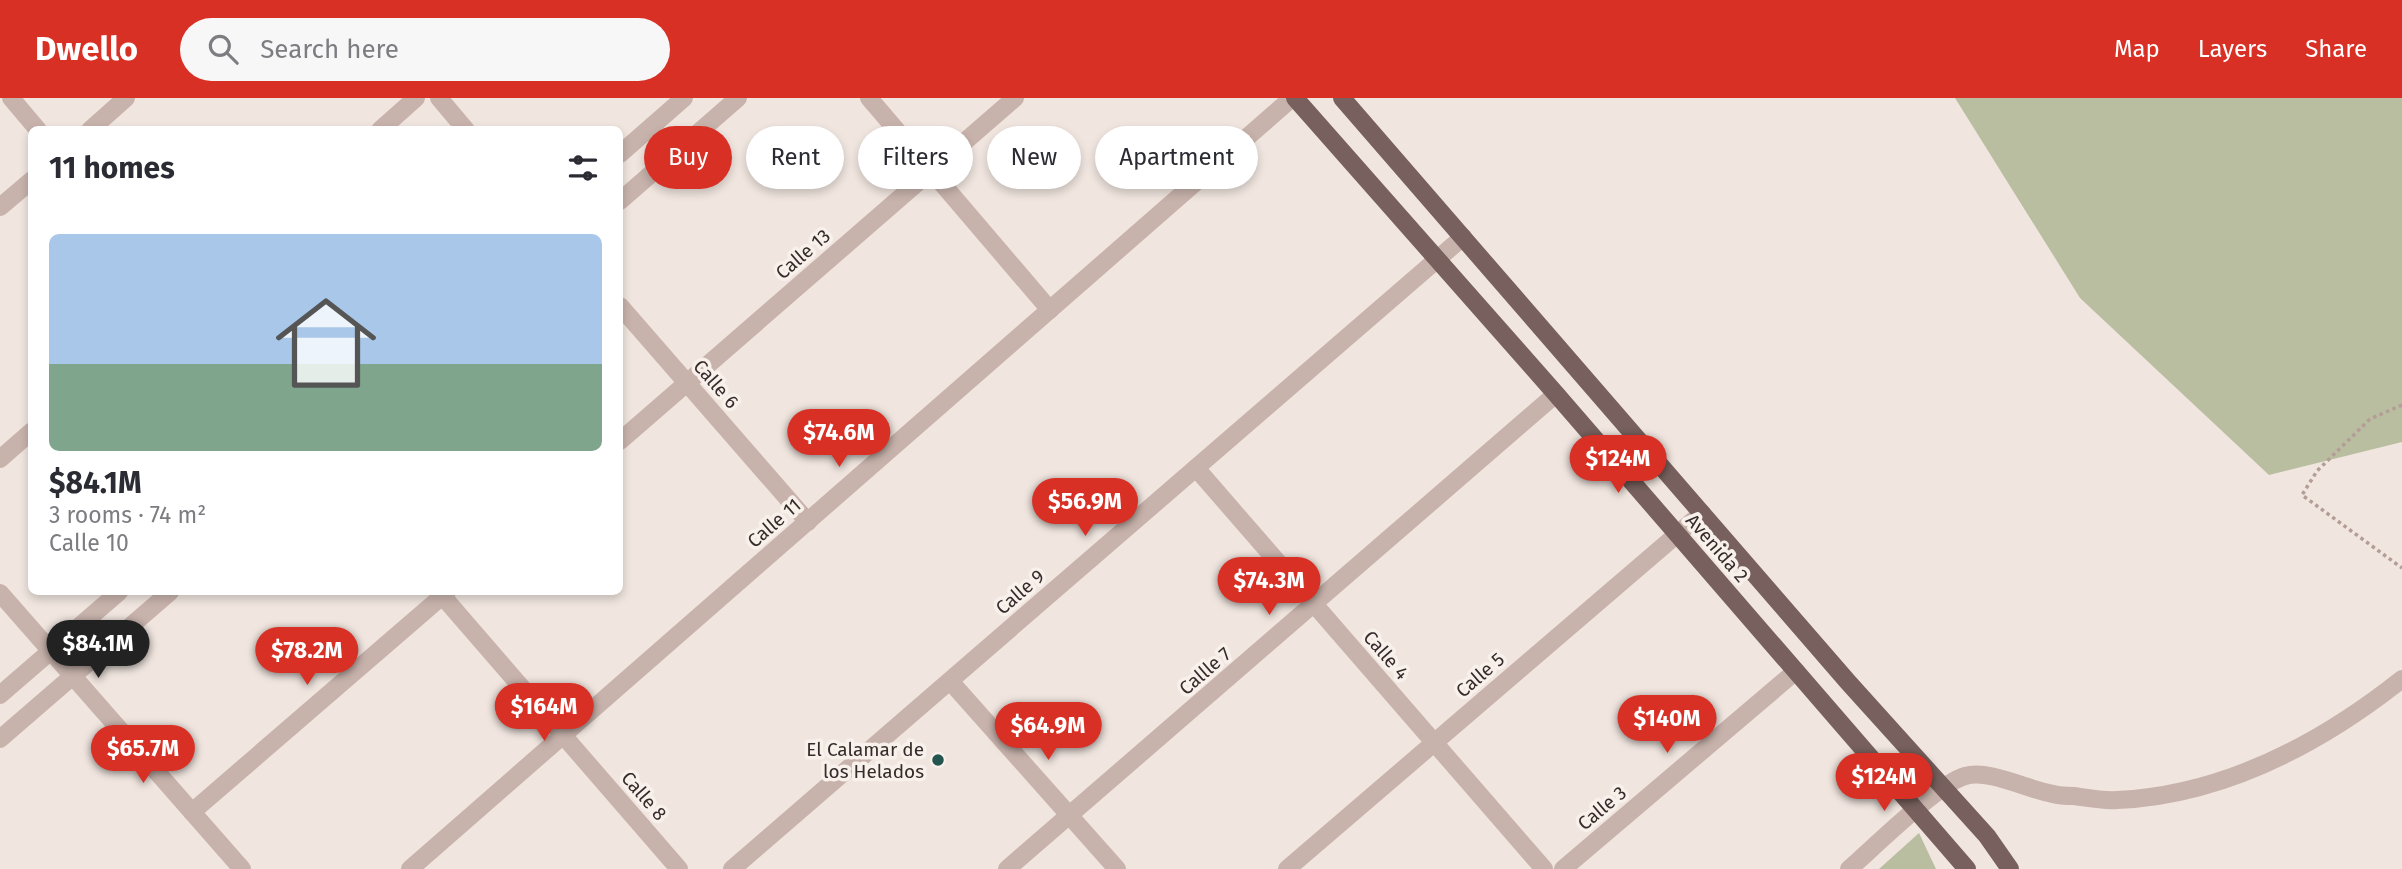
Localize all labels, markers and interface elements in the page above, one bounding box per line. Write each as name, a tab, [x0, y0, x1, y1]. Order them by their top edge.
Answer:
search box	[180, 18, 670, 81]
text: Dwello	[35, 29, 138, 69]
icon: search	[204, 30, 242, 68]
text: Search here	[260, 34, 399, 65]
text: Map	[2114, 35, 2160, 63]
text: Layers	[2198, 35, 2267, 63]
text: Share	[2305, 35, 2367, 63]
chip: Buy	[644, 126, 732, 189]
chip: Rent	[746, 126, 844, 189]
chip: Filters	[858, 126, 973, 189]
chip: New	[987, 126, 1081, 189]
chip: Apartment	[1095, 126, 1258, 189]
icon: filters	[564, 149, 602, 187]
text: 11 homes	[49, 150, 175, 186]
street label: Calle 13	[771, 224, 835, 284]
icon: home	[263, 280, 389, 406]
street label: Calle 6	[689, 355, 743, 413]
pin: $74.6M	[782, 410, 896, 469]
text: $74.6M	[803, 418, 875, 446]
pin: $124M	[1569, 436, 1667, 495]
text: $124M	[1586, 444, 1650, 472]
text: $84.1M	[49, 465, 142, 501]
pin: $56.9M	[1028, 478, 1142, 538]
text: $56.9M	[1048, 487, 1122, 515]
street label: Calle 11	[743, 494, 805, 552]
text: 3 rooms · 74 m²	[49, 501, 206, 529]
street label: Avenida 2	[1681, 509, 1753, 587]
text: Calle 10	[49, 529, 129, 557]
pin: $74.3M	[1212, 558, 1326, 617]
street label: Calle 9	[991, 565, 1049, 619]
text: $74.3M	[1234, 566, 1304, 594]
pin: $84.1M	[41, 620, 155, 680]
street label: Calle 4	[1359, 626, 1413, 684]
pin: $78.2M	[250, 628, 364, 687]
text: $84.1M	[63, 629, 133, 657]
text: $78.2M	[271, 636, 343, 664]
street label: Callle 7	[1174, 642, 1236, 700]
street label: Calle 5	[1451, 648, 1509, 702]
pin: $164M	[495, 684, 593, 743]
text: $164M	[511, 692, 577, 720]
pin: $140M	[1618, 696, 1716, 755]
pin: $64.9M	[991, 702, 1105, 762]
text: $140M	[1634, 704, 1701, 732]
text: $64.9M	[1011, 711, 1085, 739]
pin: $65.7M	[86, 726, 200, 785]
text: $65.7M	[107, 734, 179, 762]
place label: El Calamar de los Helados	[806, 738, 924, 783]
marker: El Calamar de los Helados	[930, 752, 946, 768]
pin: $124M	[1835, 754, 1933, 813]
text: $124M	[1852, 762, 1916, 790]
street label: Calle 8	[616, 767, 672, 825]
street label: Calle 3	[1573, 781, 1631, 835]

